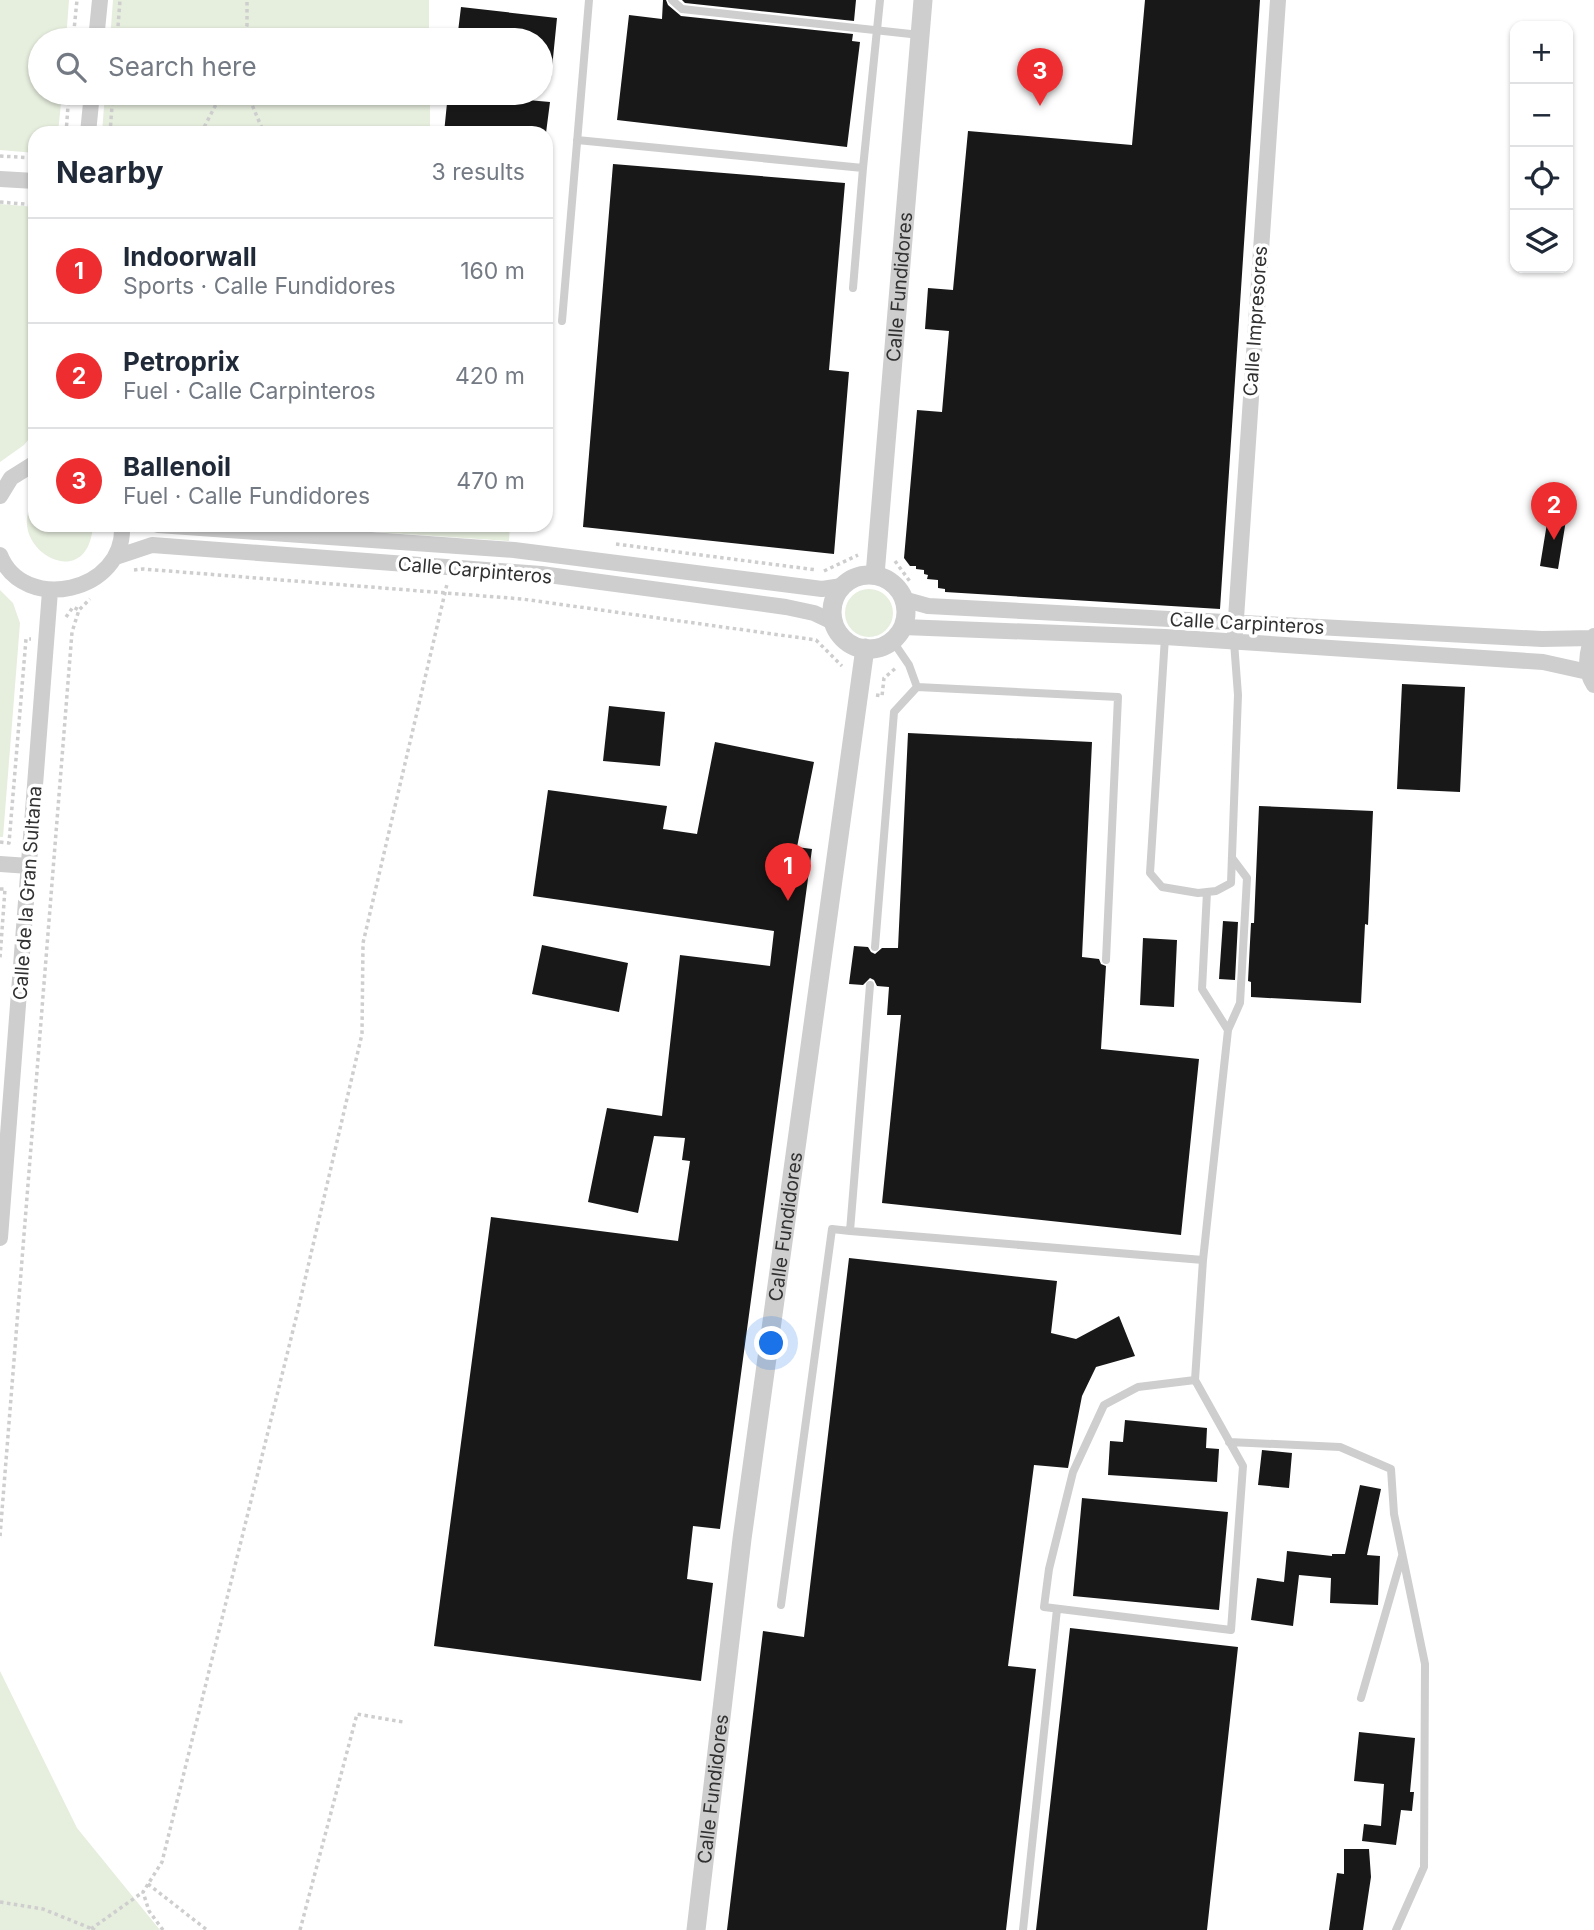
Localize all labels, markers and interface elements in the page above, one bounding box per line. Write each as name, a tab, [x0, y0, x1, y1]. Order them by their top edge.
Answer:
map controls	[1510, 21, 1573, 273]
button: +	[1510, 21, 1573, 84]
search box	[28, 28, 553, 105]
icon: search	[52, 48, 90, 86]
pin: 3	[1017, 48, 1063, 106]
text: Search here	[108, 51, 257, 82]
button: −	[1510, 84, 1573, 147]
button: locate	[1510, 147, 1573, 210]
text: Nearby	[56, 154, 164, 190]
text: 3 results	[432, 158, 525, 186]
button: layers	[1510, 210, 1573, 273]
street label: Calle Fundidores	[882, 211, 917, 363]
text: Indoorwall	[123, 241, 257, 272]
street label: Calle Impresores	[1239, 245, 1272, 397]
text: 1	[74, 257, 84, 285]
text: 160 m	[460, 257, 525, 285]
text: Sports · Calle Fundidores	[123, 272, 396, 300]
text: Petroprix	[123, 346, 240, 377]
text: 2	[72, 362, 86, 390]
text: 420 m	[455, 362, 525, 390]
text: Fuel · Calle Carpinteros	[123, 377, 376, 405]
text: Ballenoil	[123, 451, 231, 482]
text: 3	[72, 467, 86, 495]
text: 470 m	[456, 467, 525, 495]
text: Fuel · Calle Fundidores	[123, 482, 370, 510]
pin: 2	[1531, 482, 1577, 540]
street label: Calle Carpinteros	[397, 552, 553, 589]
street label: Calle Carpinteros	[1169, 608, 1325, 639]
street label: Calle de la Gran Sultana	[9, 785, 46, 1001]
pin: 1	[765, 843, 811, 901]
street label: Calle Fundidores	[764, 1151, 807, 1303]
your location	[754, 1326, 788, 1360]
street label: Calle Fundidores	[693, 1713, 733, 1865]

